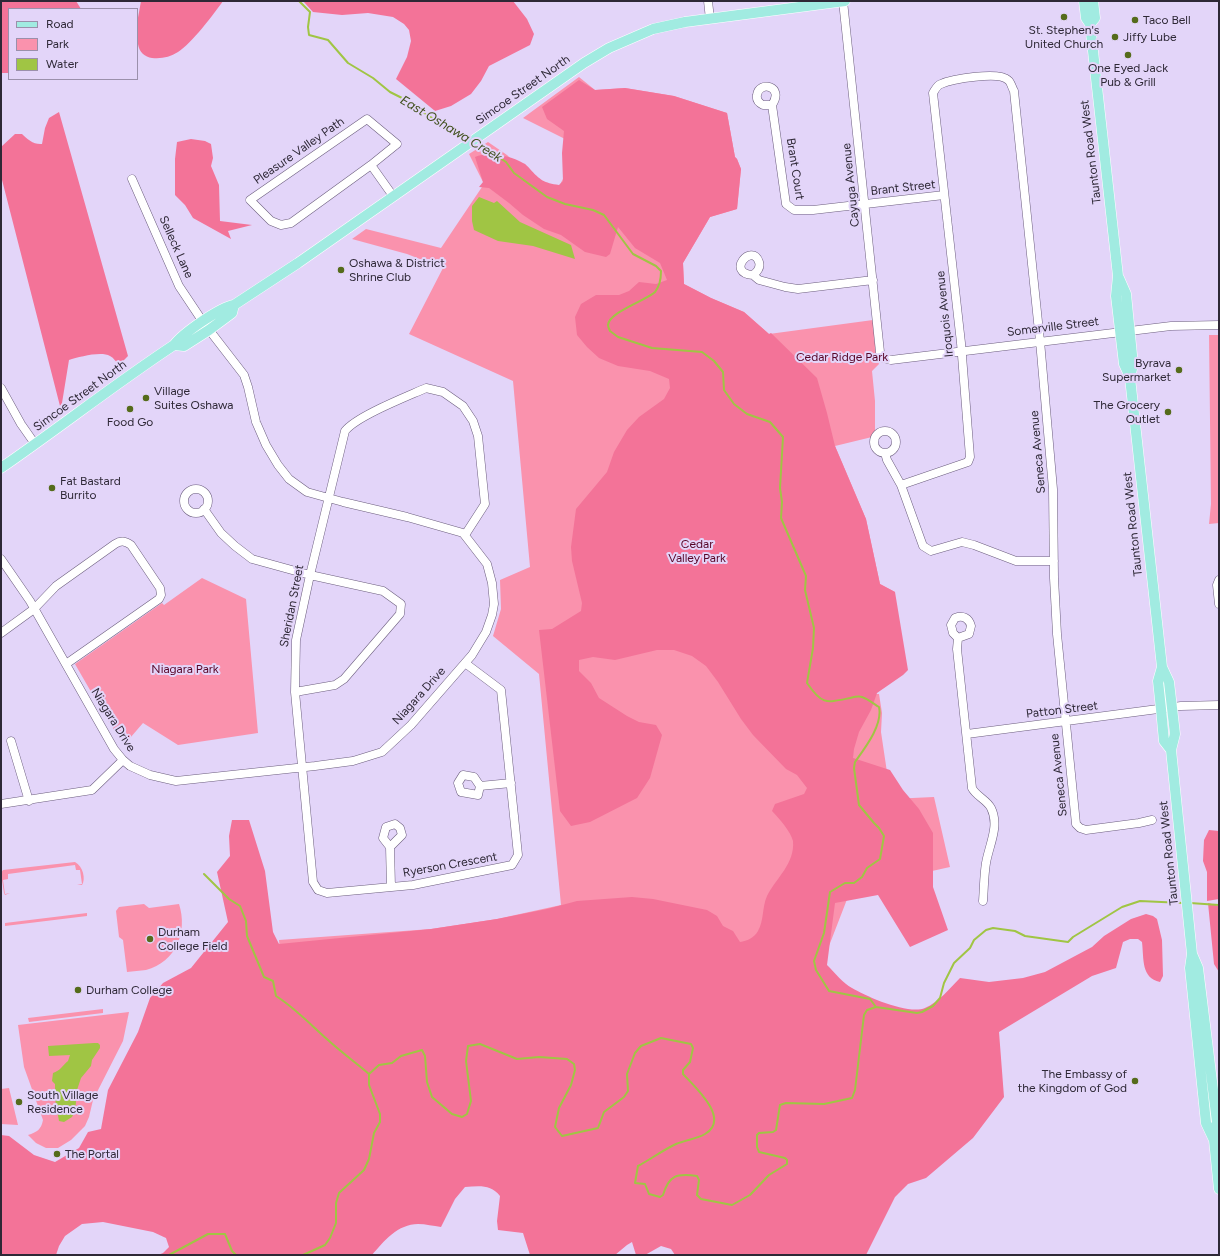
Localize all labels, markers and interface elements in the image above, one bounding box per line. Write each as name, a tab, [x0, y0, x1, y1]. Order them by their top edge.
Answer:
legend	[8, 8, 138, 80]
marker: St. Stephen's United Church	[1059, 12, 1069, 22]
place label: Taco Bell	[1143, 13, 1191, 27]
marker: Taco Bell	[1130, 15, 1140, 25]
text: Road	[46, 17, 74, 31]
place label: St. Stephen's United Church	[1025, 23, 1103, 51]
place label: Jiffy Lube	[1123, 30, 1177, 44]
marker: Jiffy Lube	[1110, 32, 1120, 42]
text: Park	[46, 37, 69, 51]
marker: One Eyed Jack Pub & Grill	[1123, 50, 1133, 60]
street label: Simcoe Street North	[473, 52, 573, 128]
text: Water	[46, 57, 78, 71]
place label: One Eyed Jack Pub & Grill	[1088, 61, 1168, 89]
water label: East Oshawa Creek	[397, 92, 505, 166]
street label: Taunton Road West	[1077, 99, 1105, 205]
street label: Pleasure Valley Path	[251, 114, 347, 188]
street label: Brant Court	[783, 137, 807, 201]
street label: Cayuga Avenue	[839, 142, 863, 228]
street label: Brant Street	[870, 177, 936, 199]
street label: Selleck Lane	[156, 214, 196, 280]
place label: Oshawa & District Shrine Club	[349, 256, 445, 284]
marker: Oshawa & District Shrine Club	[336, 265, 346, 275]
street label: Iroquois Avenue	[933, 270, 957, 358]
street label: Somerville Street	[1006, 314, 1100, 340]
park label: Cedar Ridge Park	[796, 350, 888, 364]
place label: Byrava Supermarket	[1102, 356, 1171, 384]
street label: Simcoe Street North	[31, 357, 129, 435]
marker: Byrava Supermarket	[1174, 365, 1184, 375]
place label: Village Suites Oshawa	[154, 384, 233, 412]
marker: Village Suites Oshawa	[141, 393, 151, 403]
place label: The Grocery Outlet	[1094, 398, 1160, 426]
marker: Food Go	[125, 404, 135, 414]
marker: The Grocery Outlet	[1163, 407, 1173, 417]
street label: Seneca Avenue	[1027, 410, 1049, 494]
place label: Food Go	[107, 415, 153, 429]
street label: Taunton Road West	[1120, 471, 1146, 577]
place label: Fat Bastard Burrito	[60, 474, 121, 502]
marker: Fat Bastard Burrito	[47, 483, 57, 493]
park label: Cedar Valley Park	[668, 537, 726, 565]
street label: Sheridan Street	[277, 563, 307, 649]
park label: Niagara Park	[151, 662, 219, 676]
street label: Niagara Drive	[389, 664, 449, 728]
street label: Niagara Drive	[88, 686, 138, 754]
street label: Patton Street	[1025, 698, 1099, 722]
street label: Seneca Avenue	[1047, 733, 1071, 817]
street label: Taunton Road West	[1156, 800, 1182, 906]
street label: Ryerson Crescent	[402, 850, 498, 880]
place label: Durham College Field	[158, 925, 228, 953]
marker: Durham College Field	[145, 934, 155, 944]
place label: Durham College	[86, 983, 172, 997]
marker: Durham College	[73, 985, 83, 995]
place label: The Embassy of the Kingdom of God	[1018, 1067, 1127, 1095]
marker: The Embassy of the Kingdom of God	[1130, 1076, 1140, 1086]
place label: South Village Residence	[27, 1088, 98, 1116]
marker: South Village Residence	[14, 1097, 24, 1107]
place label: The Portal	[65, 1147, 119, 1161]
marker: The Portal	[52, 1149, 62, 1159]

